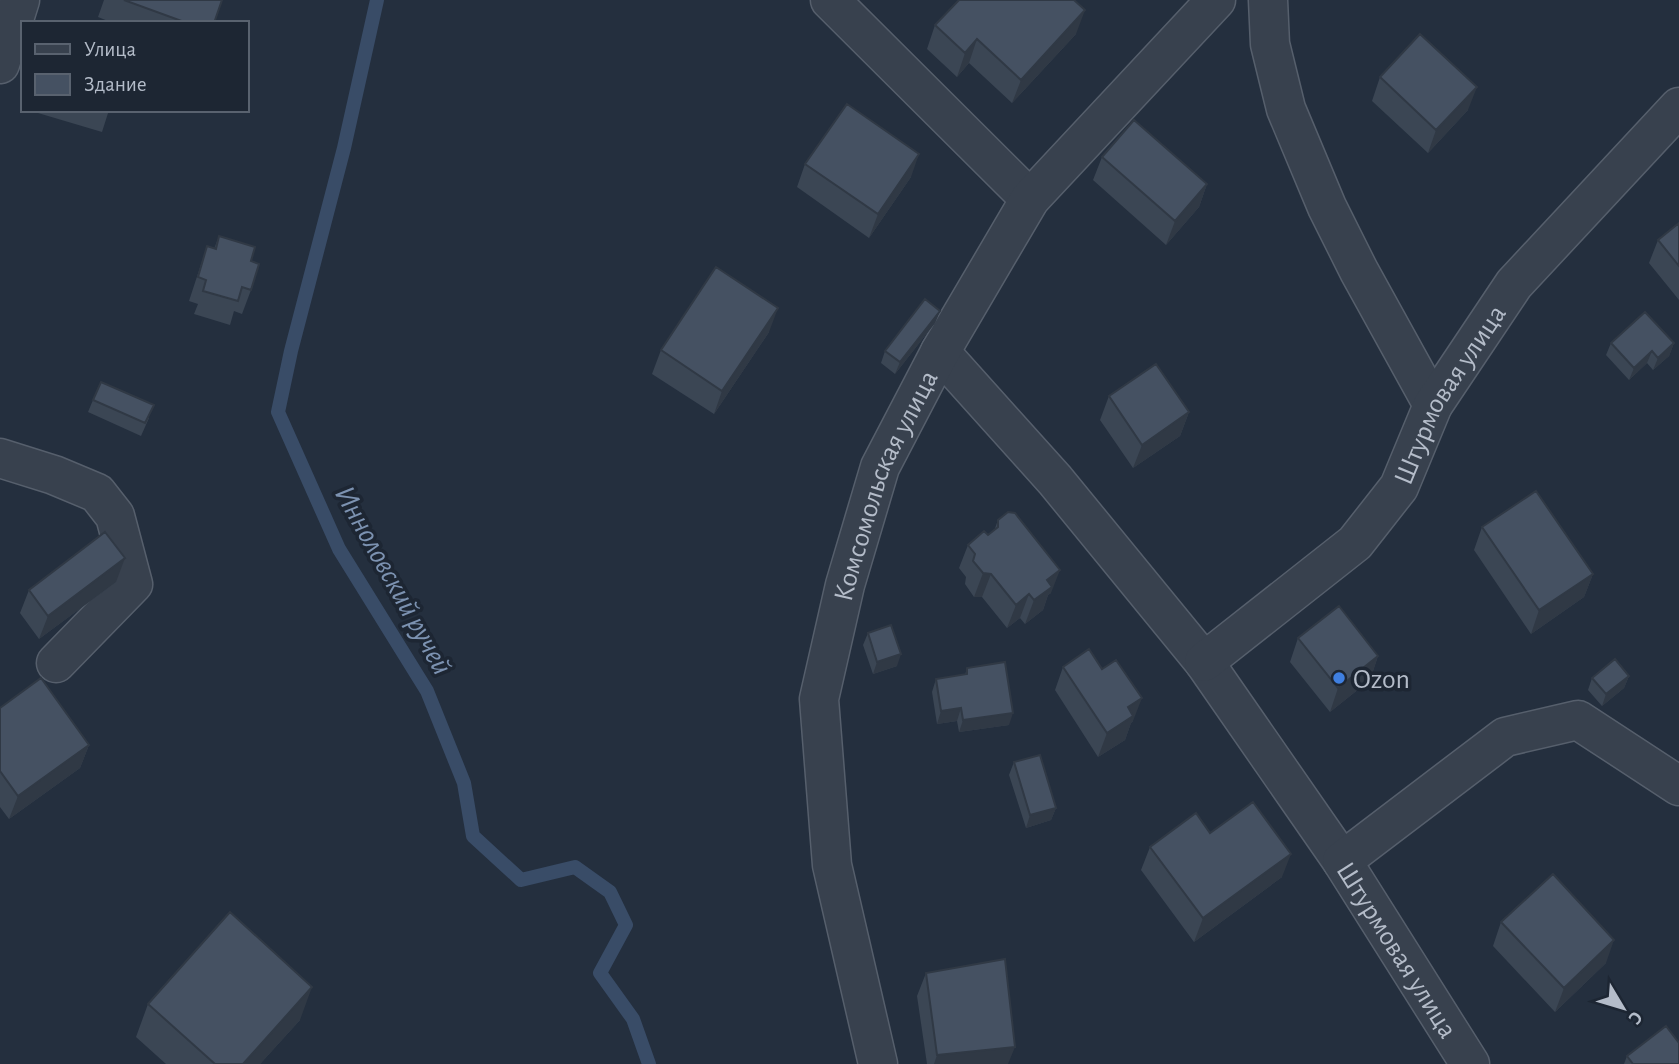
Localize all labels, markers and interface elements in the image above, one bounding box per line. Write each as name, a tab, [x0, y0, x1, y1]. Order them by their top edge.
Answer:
legend	[21, 21, 248, 112]
text: Улица	[84, 39, 137, 60]
text: Здание	[84, 74, 147, 95]
street label: Штурмовая улица	[1390, 300, 1512, 489]
street label: Комсомольская улица	[830, 366, 944, 604]
water label: Инноловский ручей	[329, 481, 457, 680]
place label: Ozon	[1353, 666, 1410, 694]
marker: Ozon	[1331, 670, 1347, 686]
street label: Штурмовая улица	[1330, 858, 1462, 1044]
north arrow	[1588, 973, 1658, 1043]
text: С	[1624, 1008, 1646, 1028]

